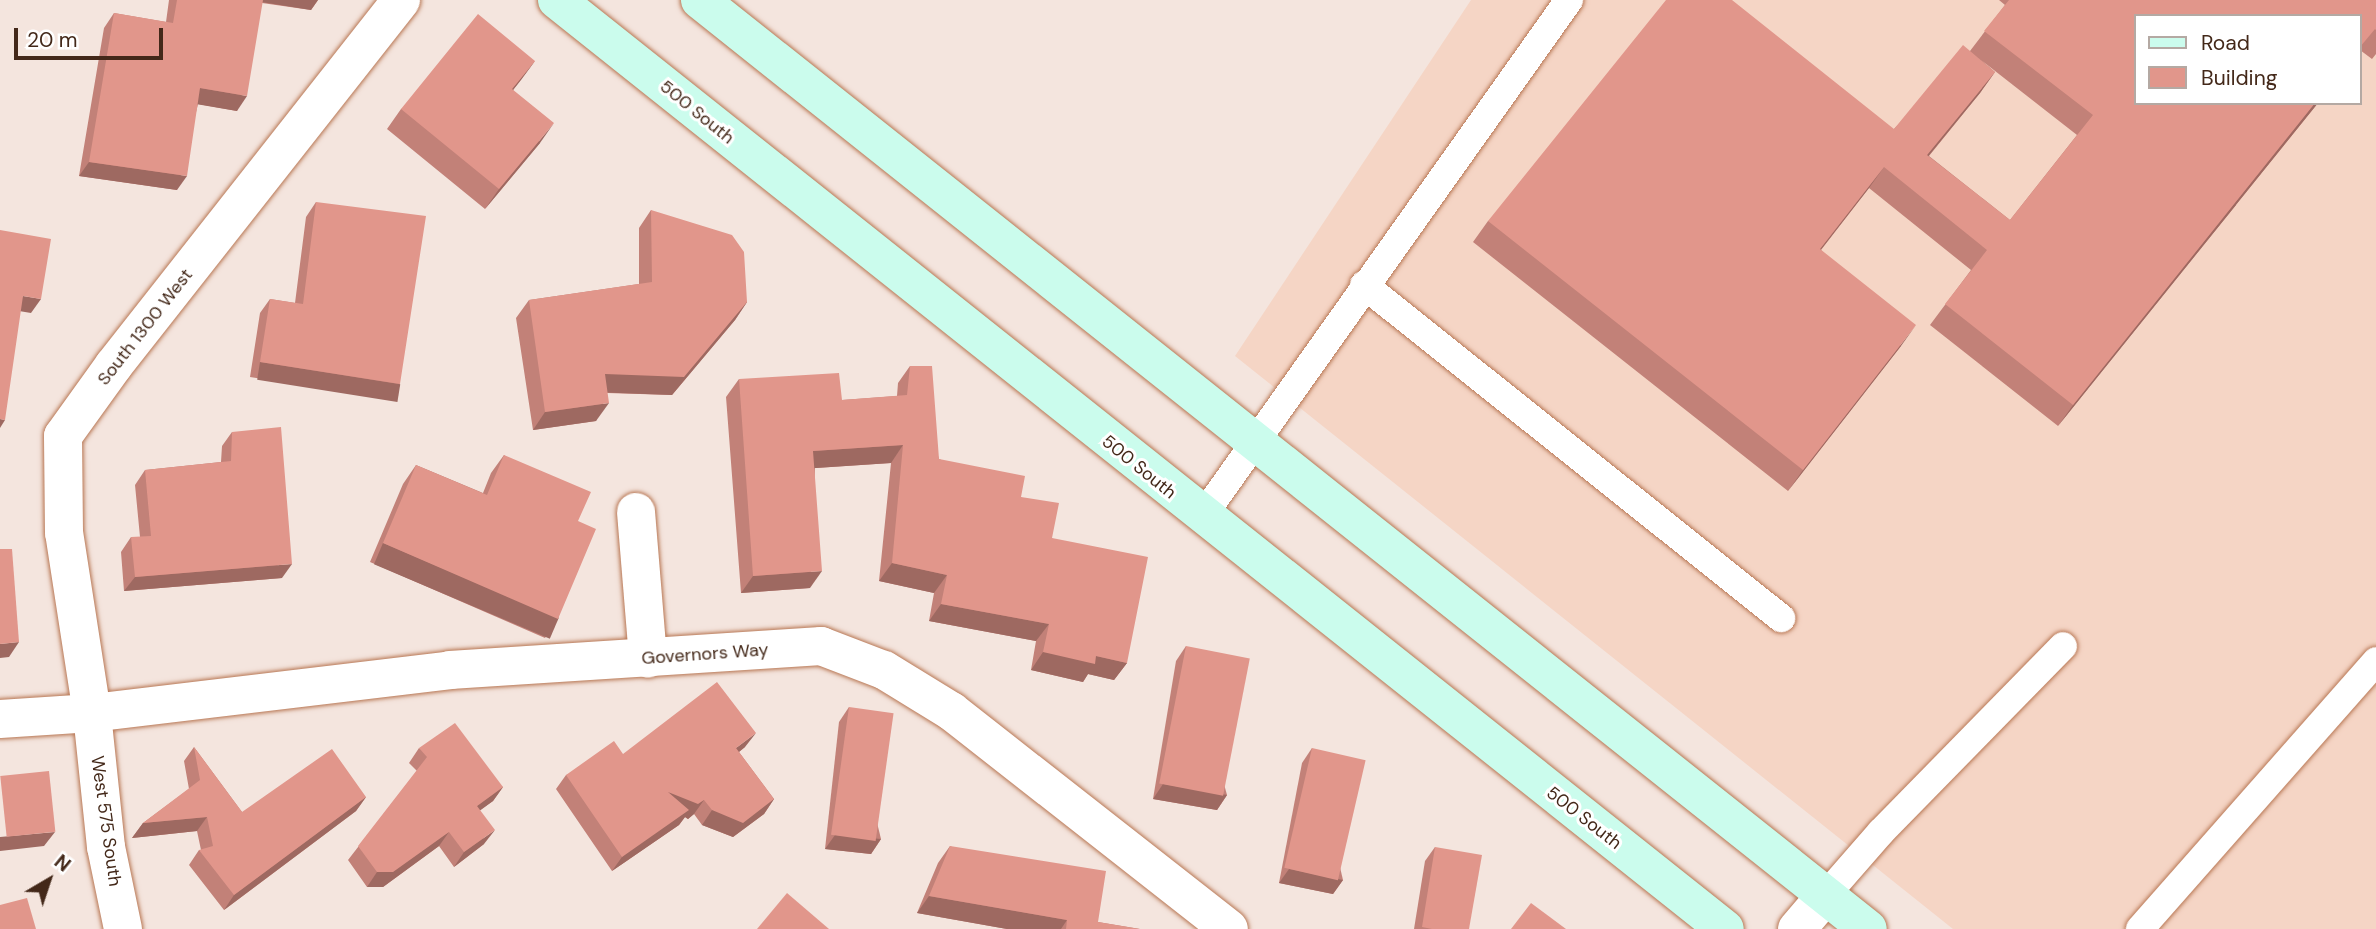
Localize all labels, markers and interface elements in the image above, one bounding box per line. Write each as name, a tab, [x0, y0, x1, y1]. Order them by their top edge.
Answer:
scale bar	[18, 14, 166, 58]
legend	[2134, 14, 2362, 105]
text: 20 m	[27, 26, 78, 54]
text: Road	[2201, 29, 2250, 57]
text: Building	[2201, 64, 2277, 92]
street label: 500 South	[656, 76, 738, 148]
street label: South 1300 West	[93, 265, 197, 389]
street label: 500 South	[1098, 431, 1180, 503]
street label: Governors Way	[641, 639, 769, 669]
street label: West 575 South	[86, 754, 126, 888]
street label: 500 South	[1542, 782, 1626, 854]
north arrow	[14, 845, 84, 915]
text: N	[49, 849, 76, 877]

